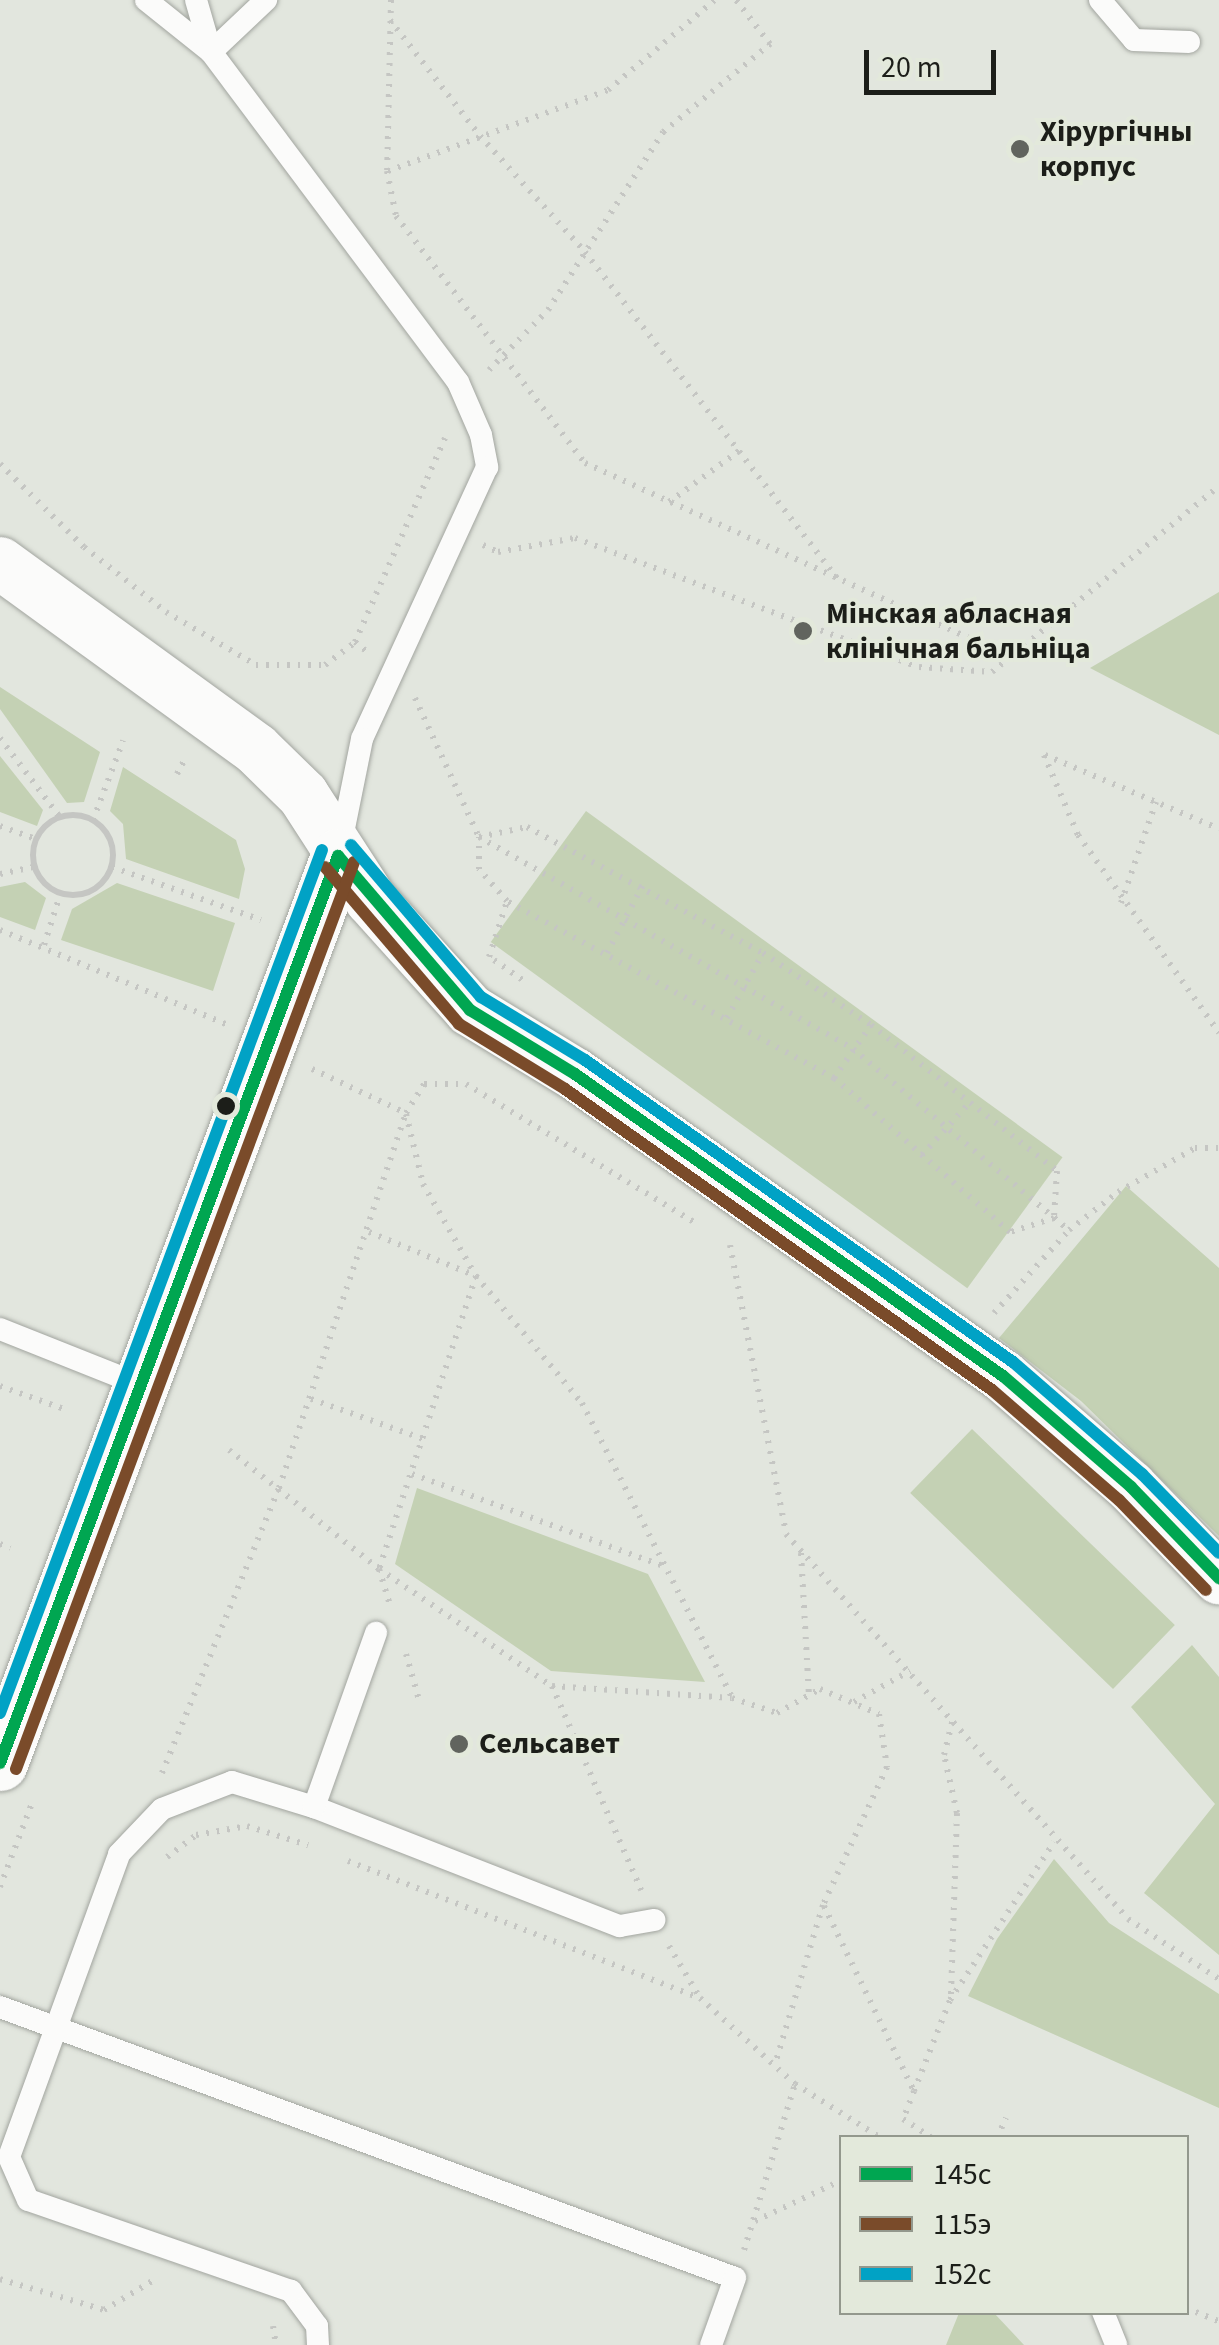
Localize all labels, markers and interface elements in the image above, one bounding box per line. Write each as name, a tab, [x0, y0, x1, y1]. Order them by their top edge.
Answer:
scale bar	[869, 30, 1002, 92]
text: 20 m	[881, 46, 942, 89]
place label: Хірургічны корпус	[1040, 114, 1192, 184]
marker: Хірургічны корпус	[1009, 138, 1031, 160]
place label: Мінская абласная клінічная бальніца	[826, 596, 1090, 666]
marker: Мінская абласная клінічная бальніца	[790, 618, 816, 644]
unlabelled marker	[216, 1096, 236, 1116]
place label: Сельсавет	[479, 1726, 620, 1762]
marker: Сельсавет	[448, 1733, 470, 1755]
legend	[839, 2135, 1189, 2315]
text: 145с	[933, 2153, 991, 2196]
text: 115э	[933, 2203, 991, 2246]
text: 152с	[933, 2253, 991, 2296]

